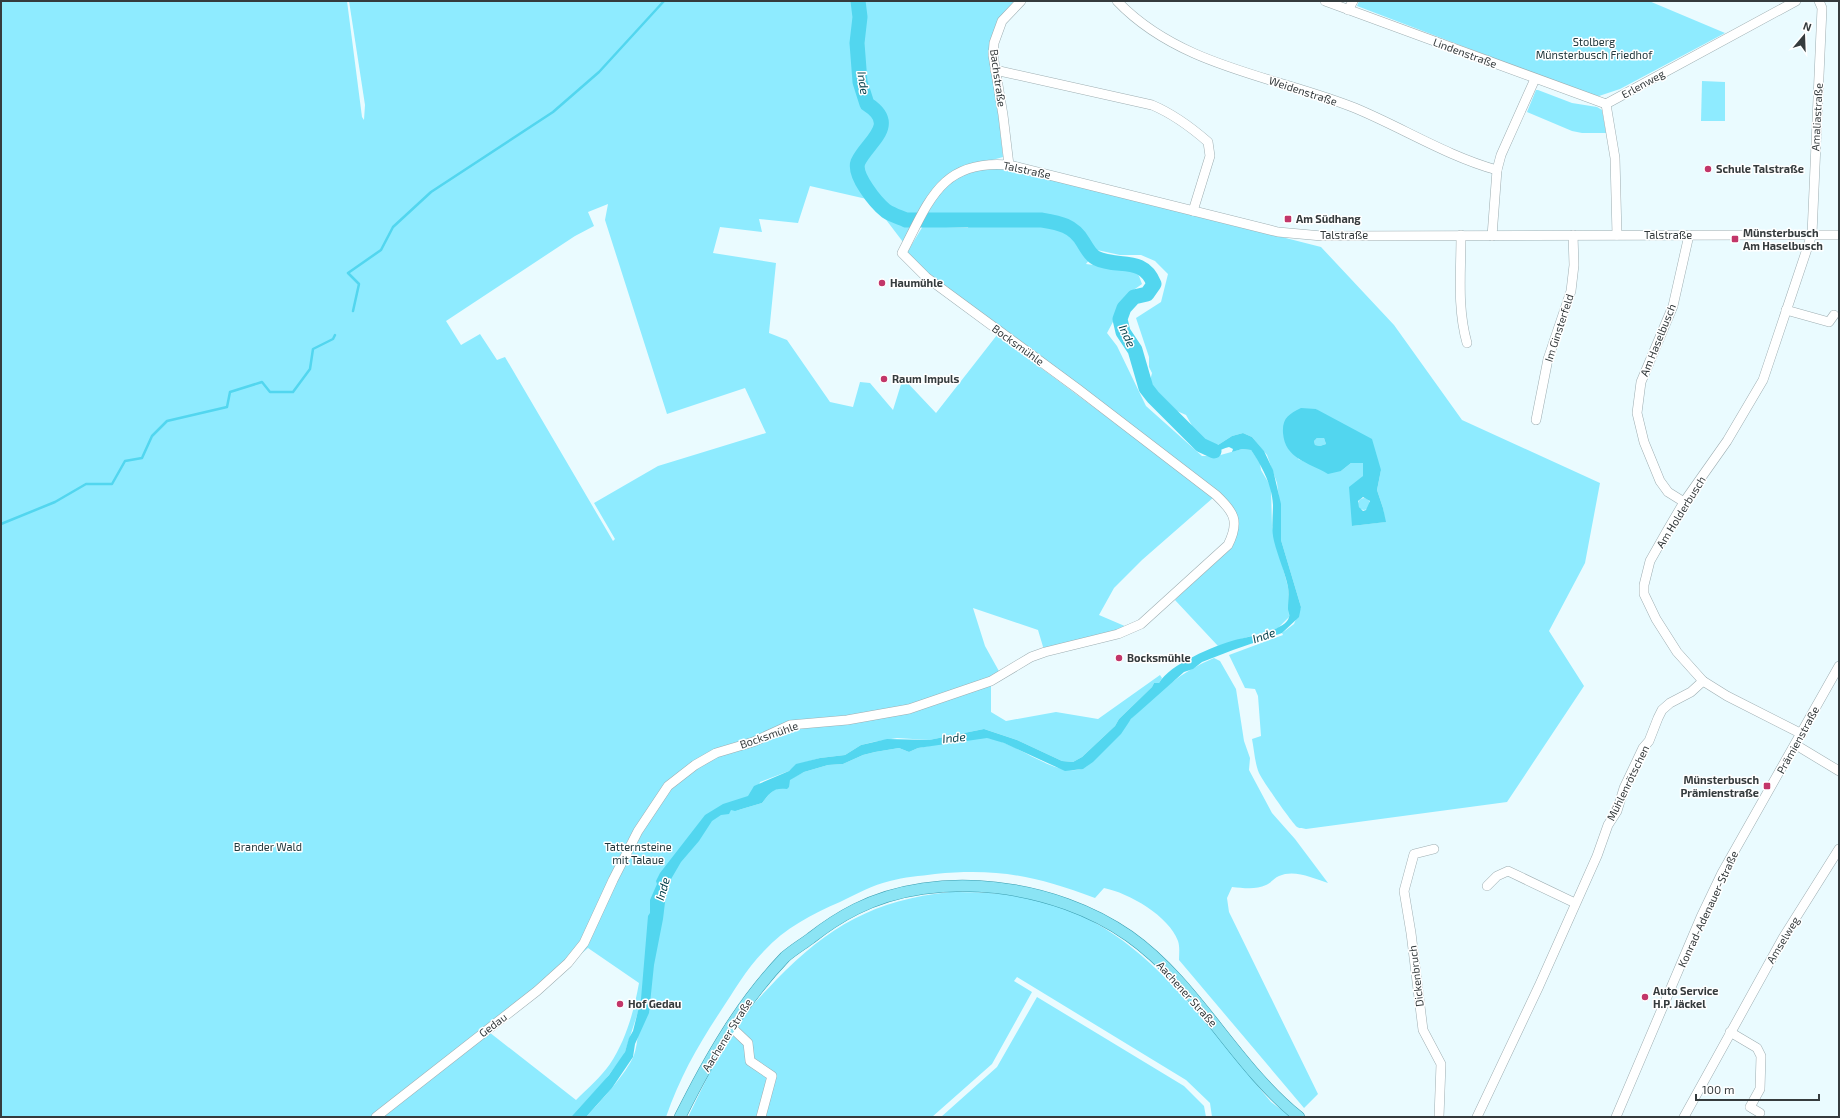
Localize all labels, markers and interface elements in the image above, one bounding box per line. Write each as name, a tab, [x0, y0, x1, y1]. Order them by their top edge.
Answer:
north arrow	[1784, 16, 1824, 56]
text: N	[1802, 19, 1813, 34]
street label: Lindenstraße	[1431, 35, 1499, 70]
park label: Stolberg Münsterbusch Friedhof	[1536, 35, 1653, 61]
street label: Bachstraße	[988, 48, 1009, 108]
street label: Erlenweg	[1619, 66, 1667, 101]
water label: Inde	[855, 70, 873, 96]
street label: Weidenstraße	[1267, 73, 1339, 108]
street label: Amaliastraße	[1808, 83, 1825, 151]
street label: Talstraße	[1002, 158, 1052, 181]
place label: Schule Talstraße	[1716, 162, 1804, 175]
marker: Schule Talstraße	[1703, 164, 1713, 174]
place label: Am Südhang	[1296, 212, 1361, 225]
marker: Am Südhang	[1283, 214, 1293, 224]
place label: Münsterbusch Am Haselbusch	[1743, 226, 1823, 252]
street label: Talstraße	[1320, 228, 1368, 241]
street label: Talstraße	[1644, 228, 1692, 241]
marker: Münsterbusch Am Haselbusch	[1730, 234, 1740, 244]
place label: Haumühle	[890, 276, 943, 289]
marker: Haumühle	[877, 278, 887, 288]
street label: Im Ginsterfeld	[1541, 292, 1576, 363]
street label: Am Haselbusch	[1637, 302, 1678, 378]
street label: Bocksmühle	[990, 321, 1047, 368]
water label: Inde	[1117, 322, 1139, 350]
place label: Raum Impuls	[892, 372, 960, 385]
marker: Raum Impuls	[879, 374, 889, 384]
street label: Am Holderbusch	[1653, 473, 1708, 550]
water label: Inde	[1250, 624, 1278, 645]
place label: Bocksmühle	[1127, 651, 1191, 664]
marker: Bocksmühle	[1114, 653, 1124, 663]
street label: Prämienstraße	[1774, 704, 1822, 776]
street label: Bocksmühle	[738, 718, 800, 751]
water label: Inde	[942, 729, 967, 745]
street label: Mühlenrötschen	[1604, 743, 1651, 823]
place label: Münsterbusch Prämienstraße	[1680, 773, 1759, 799]
marker: Münsterbusch Prämienstraße	[1762, 781, 1772, 791]
park label: Brander Wald	[234, 840, 302, 853]
park label: Tatternsteine mit Talaue	[604, 840, 672, 866]
street label: Konrad-Adenauer-Straße	[1675, 848, 1740, 969]
water label: Inde	[652, 875, 672, 902]
street label: Amselweg	[1764, 914, 1802, 965]
street label: Dickenbruch	[1405, 945, 1426, 1008]
street label: Aachener Straße	[1155, 958, 1220, 1029]
place label: Auto Service H.P. Jäckel	[1653, 984, 1718, 1010]
marker: Auto Service H.P. Jäckel	[1640, 992, 1650, 1002]
street label: Aachener Straße	[699, 996, 754, 1074]
place label: Hof Gedau	[628, 997, 681, 1010]
marker: Hof Gedau	[615, 999, 625, 1009]
street label: Gedau	[476, 1010, 509, 1039]
scale bar	[1696, 1076, 1819, 1102]
text: 100 m	[1702, 1082, 1734, 1096]

